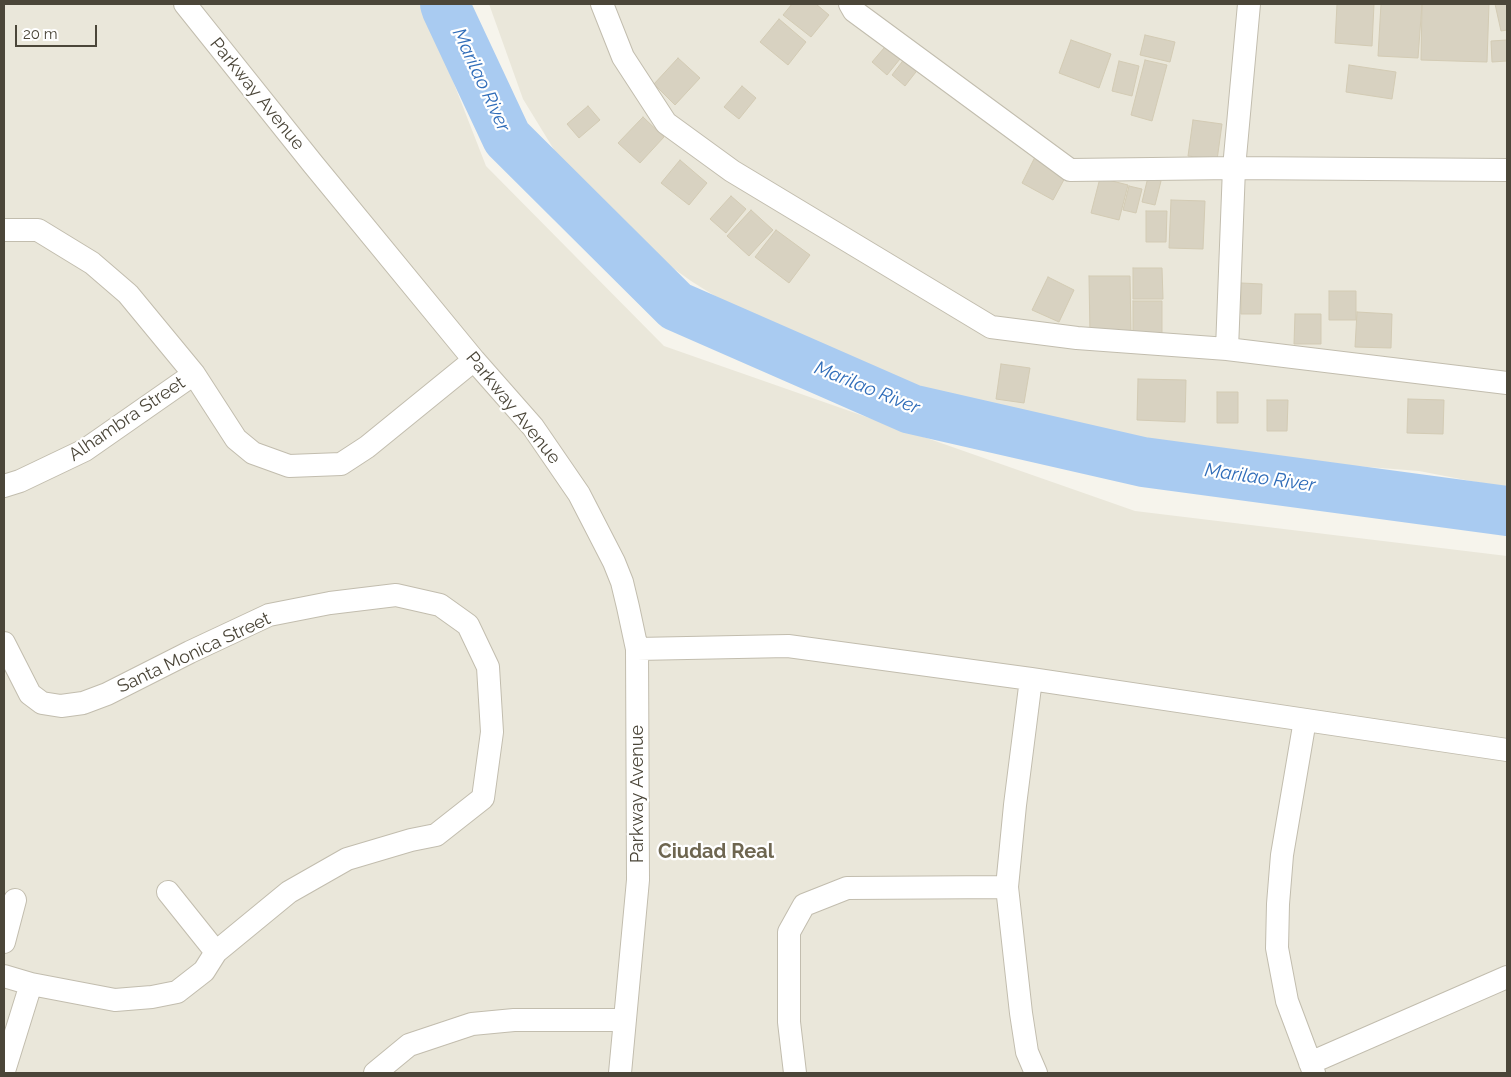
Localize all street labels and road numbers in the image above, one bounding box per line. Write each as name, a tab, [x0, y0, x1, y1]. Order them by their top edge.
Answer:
street label: Parkway Avenue	[205, 34, 309, 154]
street label: Parkway Avenue	[461, 348, 565, 468]
street label: Alhambra Street	[65, 372, 189, 466]
street label: Santa Monica Street	[114, 608, 274, 698]
street label: Parkway Avenue	[627, 725, 649, 863]

